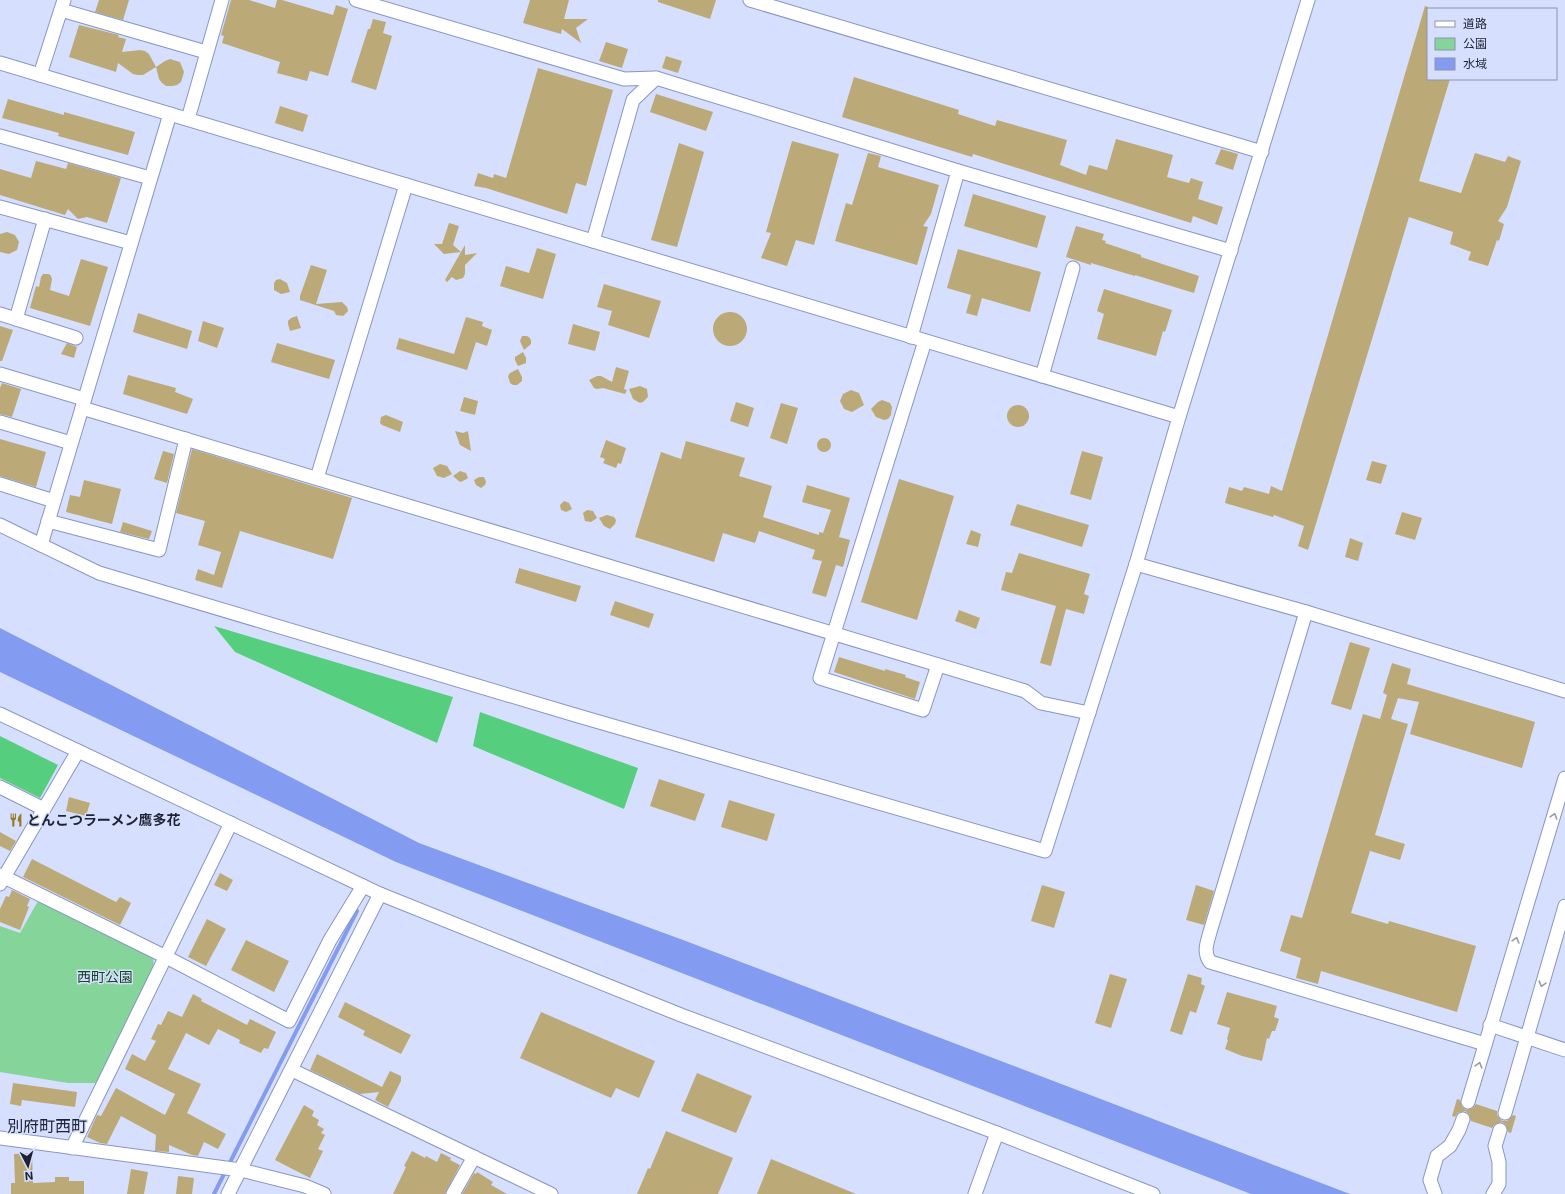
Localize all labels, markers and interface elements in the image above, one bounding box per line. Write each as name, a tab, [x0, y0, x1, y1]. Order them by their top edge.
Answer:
legend	[1427, 8, 1557, 80]
text: 道路	[1463, 16, 1487, 31]
text: 公園	[1463, 36, 1487, 51]
text: 水域	[1463, 56, 1487, 71]
place label: とんこつラーメン鷹多花	[27, 811, 180, 828]
restaurant icon: とんこつラーメン鷹多花	[8, 812, 24, 828]
one-way arrow	[1549, 812, 1558, 819]
one-way arrow	[1511, 937, 1520, 944]
park label: 西町公園	[77, 968, 133, 985]
one-way arrow	[1538, 980, 1547, 987]
one-way arrow	[1474, 1062, 1483, 1069]
district label: 別府町西町	[7, 1116, 87, 1136]
north arrow	[8, 1146, 48, 1186]
text: N	[24, 1169, 34, 1183]

